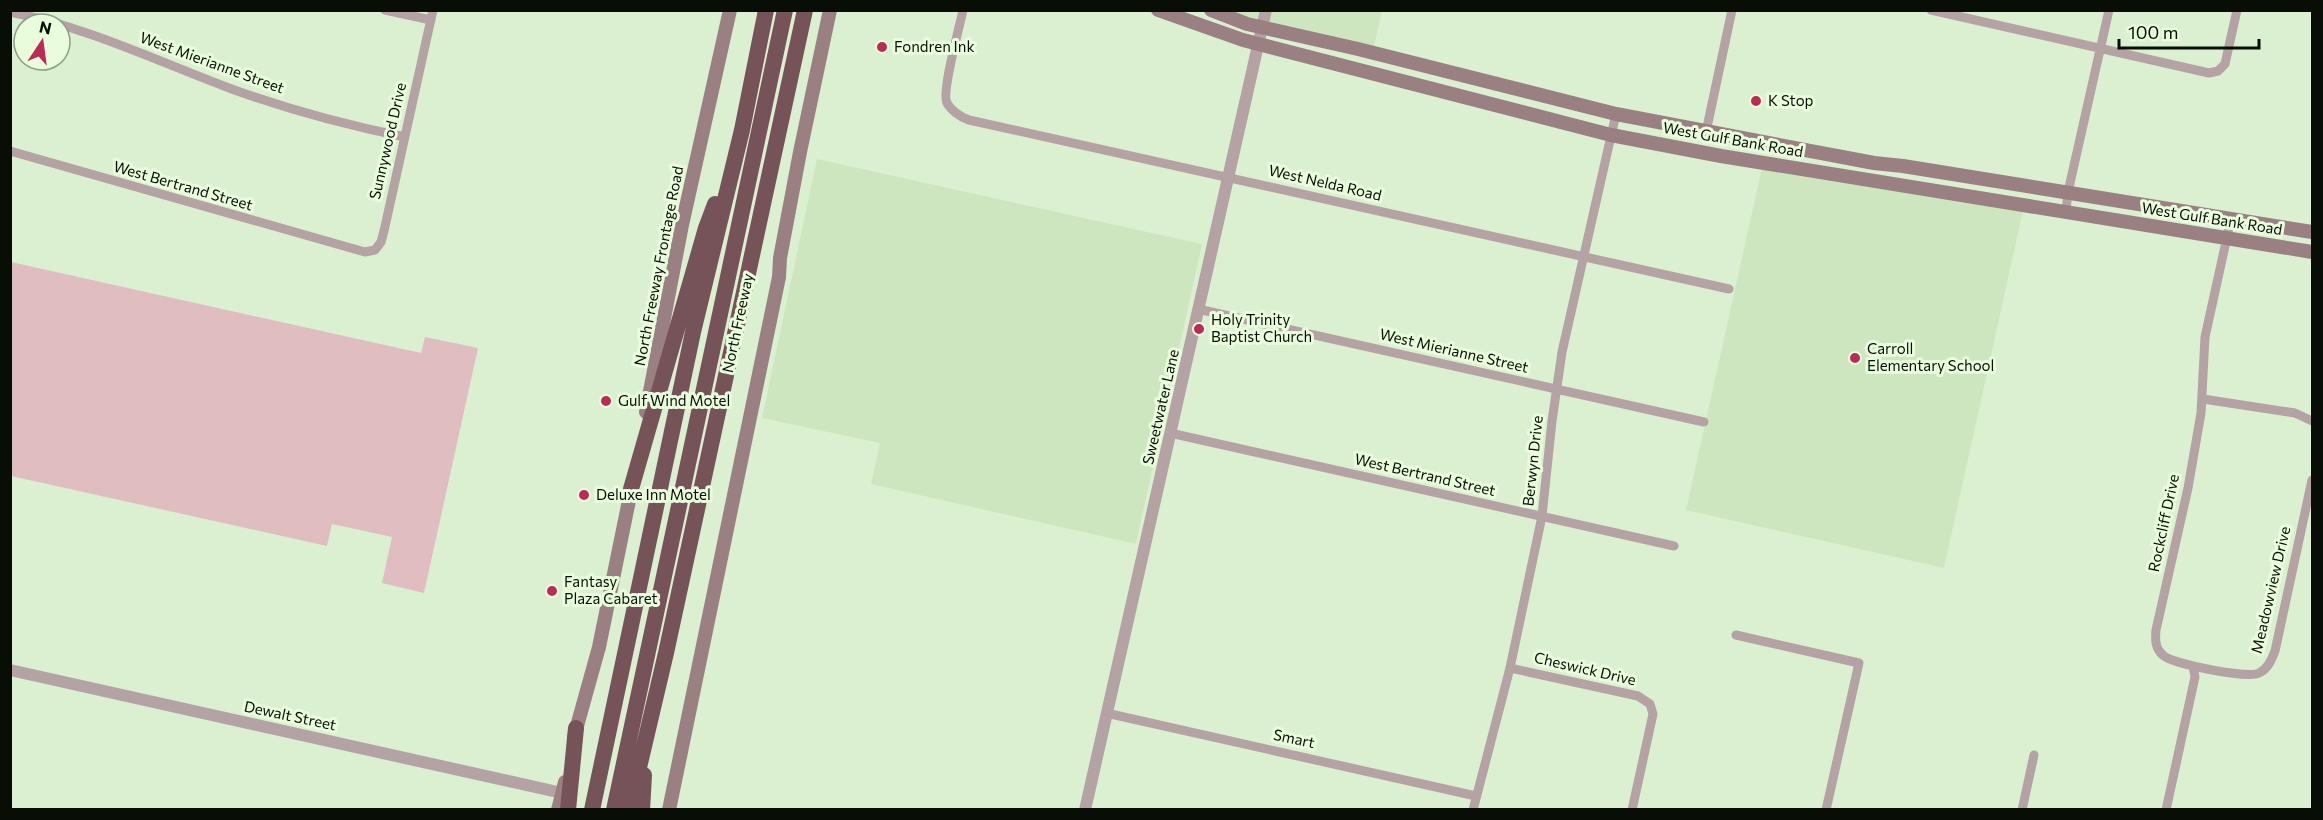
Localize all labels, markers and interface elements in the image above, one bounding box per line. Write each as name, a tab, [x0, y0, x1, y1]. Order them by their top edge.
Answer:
north arrow	[12, 12, 72, 72]
scale bar	[2119, 12, 2258, 50]
text: N	[38, 16, 53, 38]
text: 100 m	[2128, 21, 2178, 43]
street label: West Mierianne Street	[138, 28, 287, 97]
place label: Fondren Ink	[894, 37, 975, 55]
marker: Fondren Ink	[875, 40, 889, 54]
street label: Sunnywood Drive	[365, 81, 409, 201]
place label: K Stop	[1768, 91, 1814, 109]
marker: K Stop	[1749, 94, 1763, 108]
street label: West Gulf Bank Road	[1662, 118, 1805, 160]
street label: West Bertrand Street	[112, 157, 255, 214]
street label: West Nelda Road	[1267, 160, 1383, 204]
street label: North Freeway Frontage Road	[630, 164, 686, 367]
street label: West Gulf Bank Road	[2141, 198, 2284, 238]
street label: North Freeway	[718, 271, 756, 374]
place label: Holy Trinity Baptist Church	[1211, 310, 1312, 345]
marker: Holy Trinity Baptist Church	[1192, 322, 1206, 336]
street label: West Mierianne Street	[1378, 324, 1530, 376]
place label: Carroll Elementary School	[1867, 339, 1994, 374]
street label: Sweetwater Lane	[1138, 347, 1182, 466]
marker: Carroll Elementary School	[1848, 351, 1862, 365]
place label: Gulf Wind Motel	[618, 391, 730, 409]
marker: Gulf Wind Motel	[599, 394, 613, 408]
street label: Berwyn Drive	[1518, 415, 1546, 507]
street label: West Bertrand Street	[1353, 449, 1497, 499]
street label: Rockcliff Drive	[2144, 472, 2182, 573]
place label: Deluxe Inn Motel	[596, 485, 711, 503]
marker: Deluxe Inn Motel	[577, 488, 591, 502]
street label: Meadowview Drive	[2247, 524, 2293, 655]
place label: Fantasy Plaza Cabaret	[564, 572, 658, 607]
marker: Fantasy Plaza Cabaret	[545, 584, 559, 598]
street label: Cheswick Drive	[1533, 648, 1638, 689]
street label: Dewalt Street	[243, 696, 338, 734]
street label: Smart	[1272, 725, 1317, 751]

